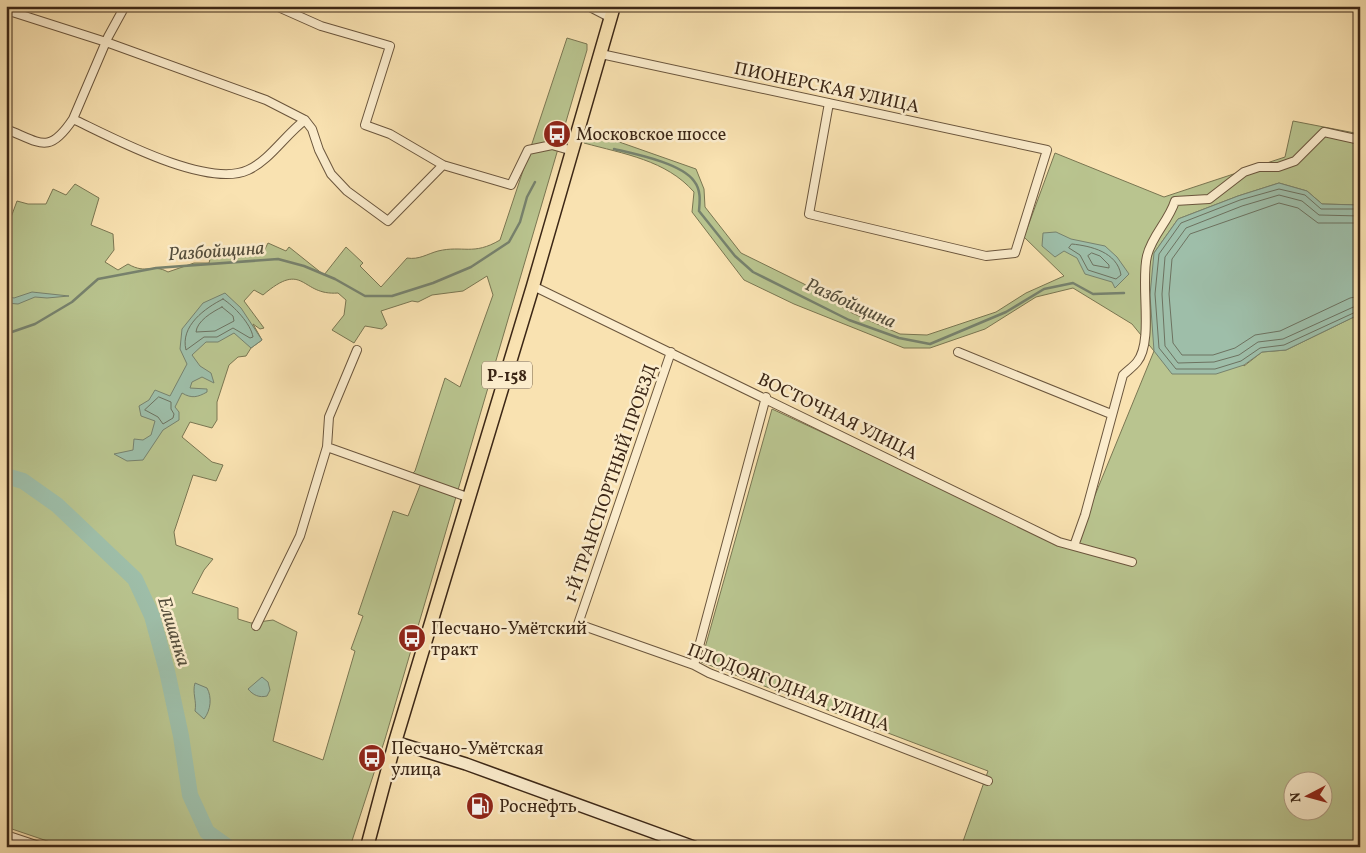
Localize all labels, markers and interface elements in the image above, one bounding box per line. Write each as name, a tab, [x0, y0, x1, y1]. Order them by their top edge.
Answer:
street label: ПИОНЕРСКАЯ УЛИЦА	[732, 57, 922, 120]
bus stop icon: Московское шоссе	[542, 119, 572, 149]
place label: Московское шоссе	[576, 123, 726, 148]
water label: Разбойщина	[167, 236, 265, 268]
water label: Разбойщина	[801, 272, 900, 335]
street label: 1-Й ТРАНСПОРТНЫЙ ПРОЕЗД	[559, 361, 664, 606]
road number: Р-158	[482, 362, 532, 388]
street label: ВОСТОЧНАЯ УЛИЦА	[753, 368, 922, 467]
water label: Елшанка	[150, 594, 196, 670]
place label: Песчано-Умётский тракт	[431, 617, 587, 663]
bus stop icon: Песчано-Умётский тракт	[397, 623, 427, 653]
street label: ПЛОДОЯГОДНАЯ УЛИЦА	[683, 638, 894, 739]
place label: Песчано-Умётская улица	[391, 737, 543, 783]
bus stop icon: Песчано-Умётская улица	[357, 743, 387, 773]
north arrow	[1284, 770, 1334, 820]
fuel station icon: Роснефть	[465, 791, 495, 821]
text: N	[1287, 791, 1307, 803]
place label: Роснефть	[499, 795, 577, 820]

